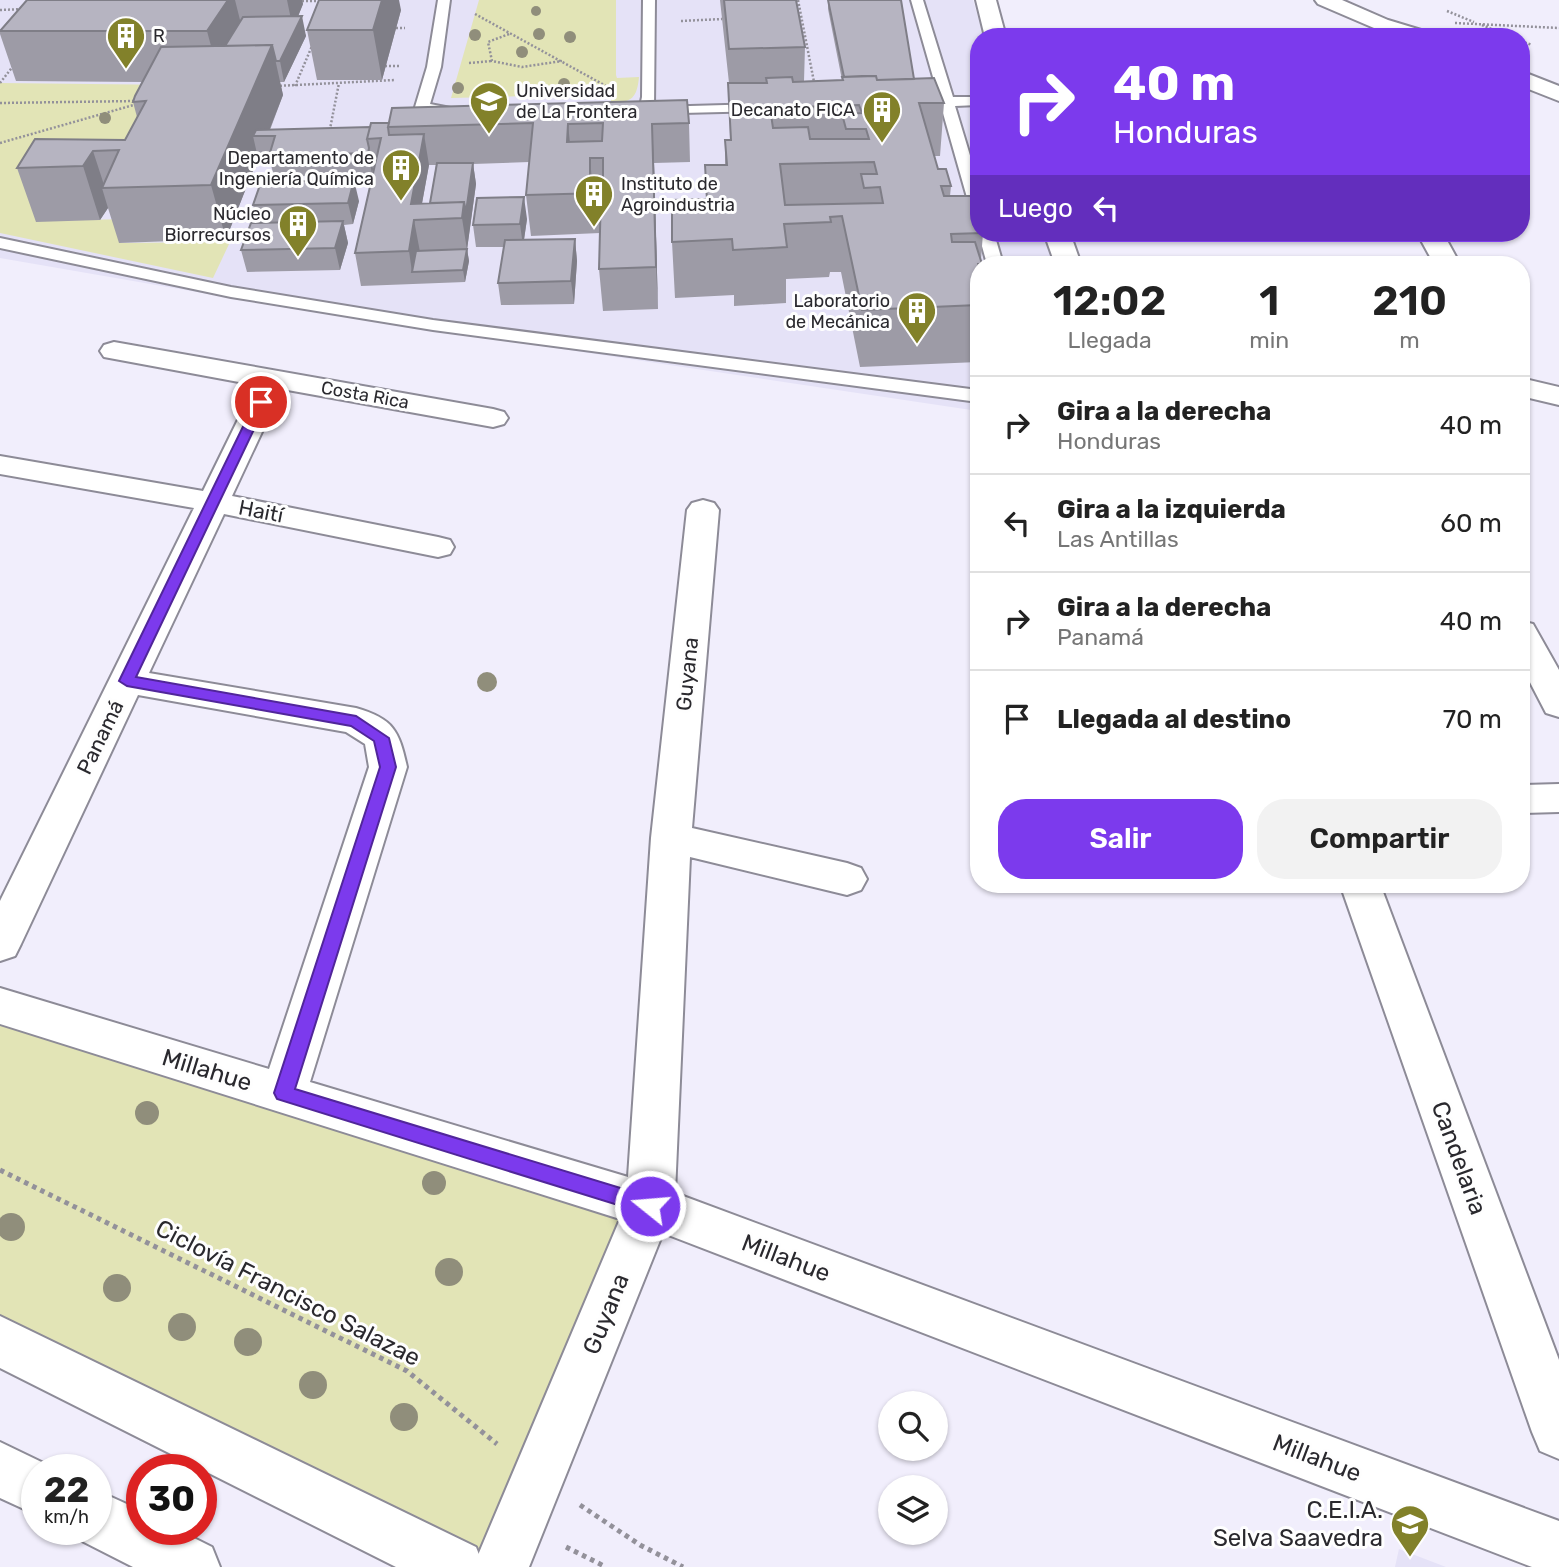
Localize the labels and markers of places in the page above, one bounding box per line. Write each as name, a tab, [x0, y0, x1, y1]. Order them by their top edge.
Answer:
building icon: R	[105, 15, 147, 70]
place label: R	[153, 25, 165, 47]
school or university icon: Universidad de La Frontera	[468, 80, 510, 135]
place label: Universidad de La Frontera	[516, 80, 637, 123]
building icon: Decanato FICA	[861, 89, 903, 144]
place label: Decanato FICA	[731, 99, 855, 121]
place label: Departamento de Ingeniería Química	[219, 147, 374, 190]
building icon: Departamento de Ingeniería Química	[380, 147, 422, 202]
building icon: Instituto de Agroindustria	[573, 173, 615, 228]
place label: Instituto de Agroindustria	[621, 173, 735, 216]
place label: Núcleo Biorrecursos	[164, 203, 271, 246]
building icon: Núcleo Biorrecursos	[277, 203, 319, 258]
place label: Laboratorio de Mecánica	[785, 290, 890, 333]
building icon: Laboratorio de Mecánica	[896, 290, 938, 345]
pin	[231, 372, 291, 432]
place label: C.E.I.A. Selva Saavedra	[1213, 1496, 1383, 1552]
school or university icon: C.E.I.A. Selva Saavedra	[1389, 1503, 1431, 1558]

